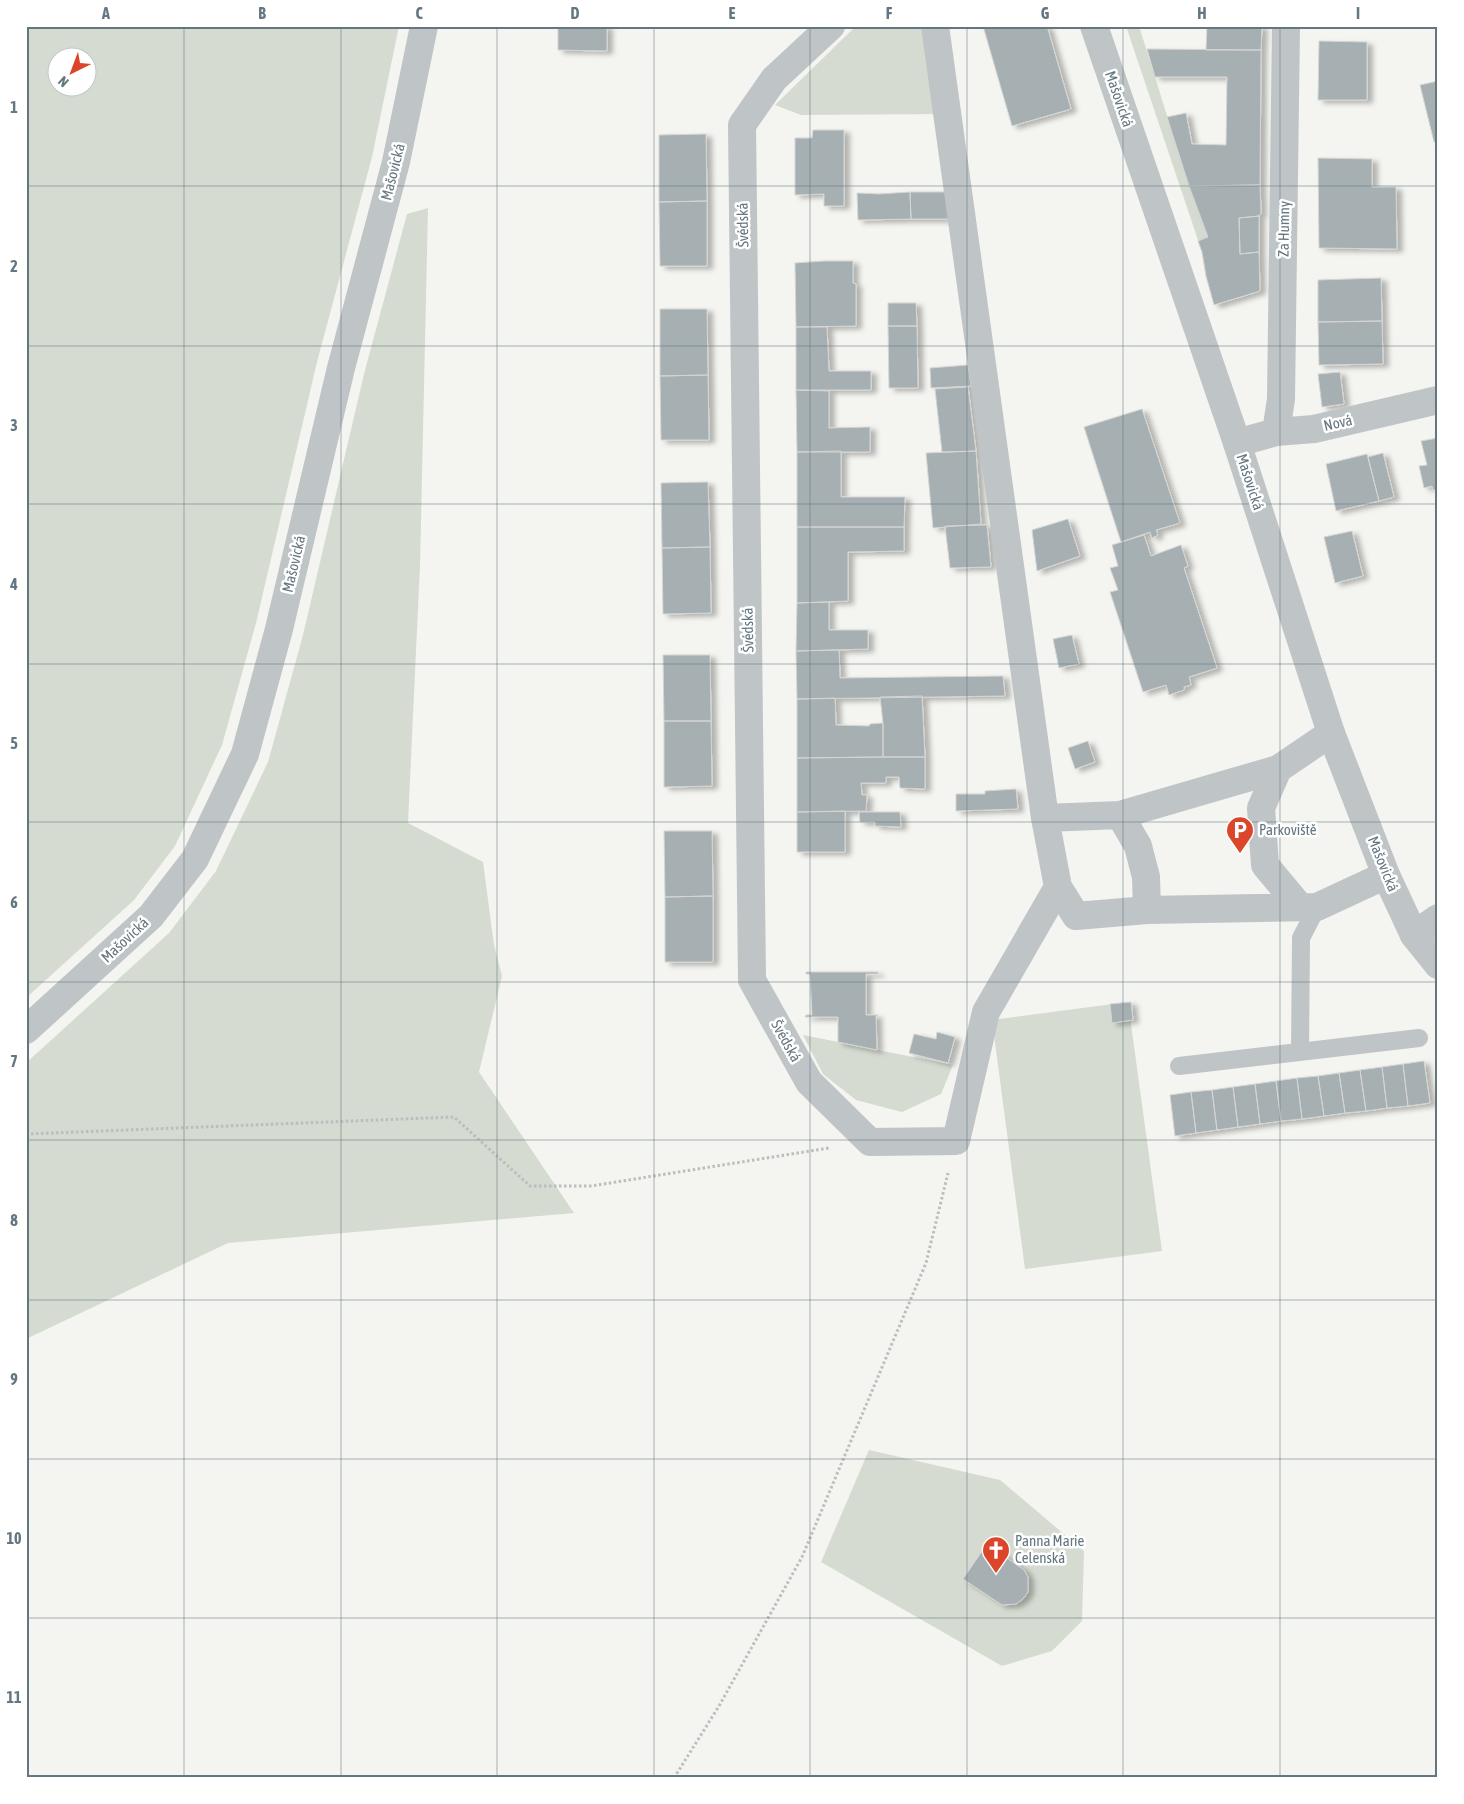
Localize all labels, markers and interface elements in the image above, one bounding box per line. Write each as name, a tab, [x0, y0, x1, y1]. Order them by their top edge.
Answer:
text: A	[101, 4, 110, 22]
text: B	[258, 4, 266, 22]
text: C	[415, 4, 423, 22]
text: D	[571, 4, 580, 22]
text: E	[729, 4, 736, 22]
text: F	[886, 4, 893, 22]
text: G	[1041, 4, 1050, 22]
text: H	[1197, 4, 1207, 22]
text: I	[1356, 4, 1360, 22]
north arrow	[48, 48, 98, 98]
street label: Mašovická	[1102, 69, 1137, 129]
text: N	[55, 73, 72, 90]
text: 1	[10, 98, 18, 116]
street label: Mašovická	[377, 142, 408, 202]
street label: Za Humny	[1275, 201, 1292, 257]
street label: Švédská	[734, 202, 751, 248]
text: 2	[10, 257, 18, 275]
street label: Nová	[1322, 411, 1354, 434]
text: 3	[10, 416, 18, 434]
street label: Mašovická	[1233, 452, 1268, 512]
street label: Mašovická	[279, 534, 308, 594]
text: 4	[9, 575, 18, 593]
street label: Švédská	[739, 607, 756, 653]
text: 5	[10, 734, 18, 752]
parking icon: Parkoviště	[1225, 815, 1255, 854]
place label: Parkoviště	[1259, 821, 1317, 838]
street label: Mašovická	[1365, 834, 1402, 894]
text: 6	[10, 893, 18, 911]
street label: Mašovická	[98, 914, 152, 966]
street label: Švédská	[768, 1017, 805, 1065]
text: 7	[10, 1052, 18, 1070]
text: 8	[10, 1211, 18, 1229]
text: 9	[10, 1370, 18, 1388]
text: 10	[6, 1529, 22, 1547]
place label: Panna Marie Celenská	[1015, 1532, 1085, 1566]
church icon: Panna Marie Celenská	[981, 1535, 1011, 1574]
text: 11	[6, 1688, 22, 1706]

